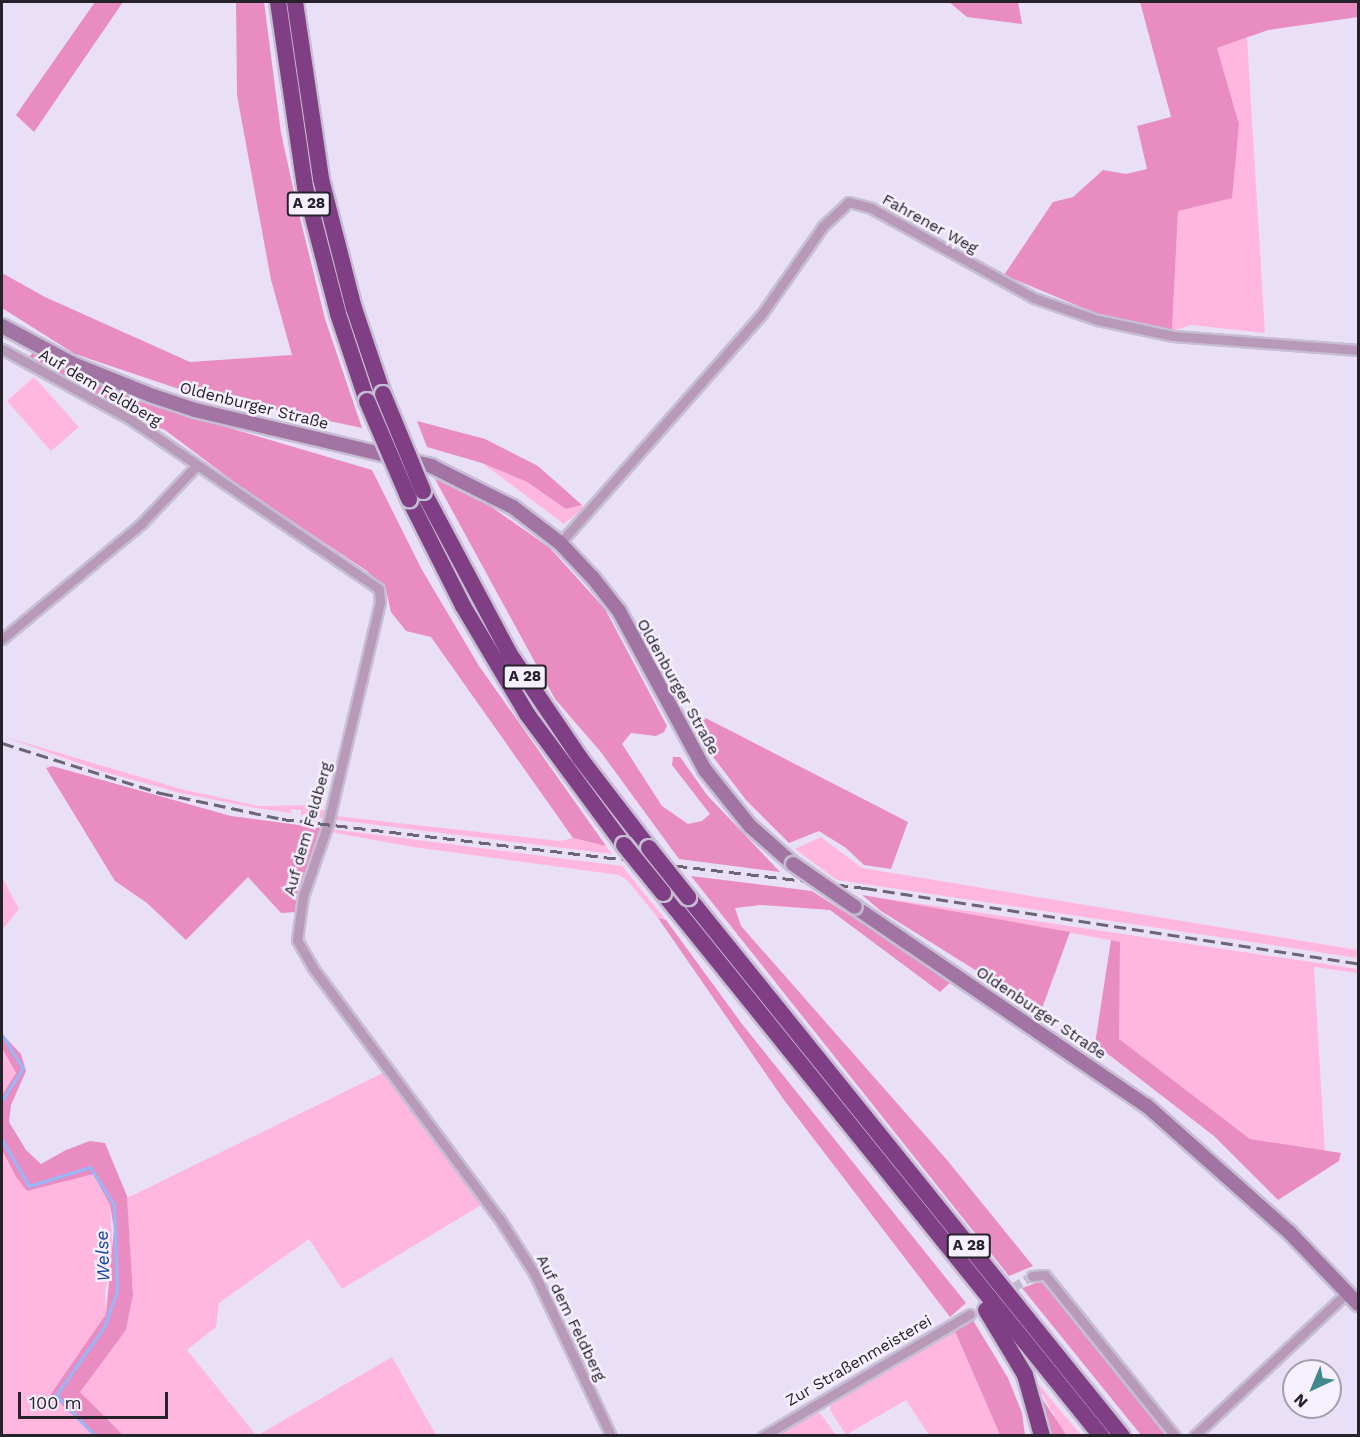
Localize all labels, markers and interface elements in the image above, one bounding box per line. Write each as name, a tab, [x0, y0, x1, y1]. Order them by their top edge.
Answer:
street label: Fahrener Weg	[879, 190, 981, 258]
road number: A 28	[286, 192, 332, 216]
street label: Auf dem Feldberg	[35, 345, 165, 431]
street label: Oldenburger Straße	[177, 378, 331, 434]
street label: Oldenburger Straße	[632, 615, 724, 759]
road number: A 28	[502, 665, 548, 689]
street label: Auf dem Feldberg	[280, 760, 336, 898]
street label: Oldenburger Straße	[972, 962, 1110, 1064]
water label: Welse	[91, 1230, 115, 1282]
road number: A 28	[946, 1234, 992, 1258]
street label: Auf dem Feldberg	[532, 1251, 610, 1385]
street label: Zur Straßenmeisterei	[782, 1311, 936, 1411]
north arrow	[1282, 1359, 1342, 1419]
scale bar	[21, 1380, 171, 1418]
text: N	[1290, 1390, 1311, 1412]
text: 100 m	[29, 1392, 82, 1413]

